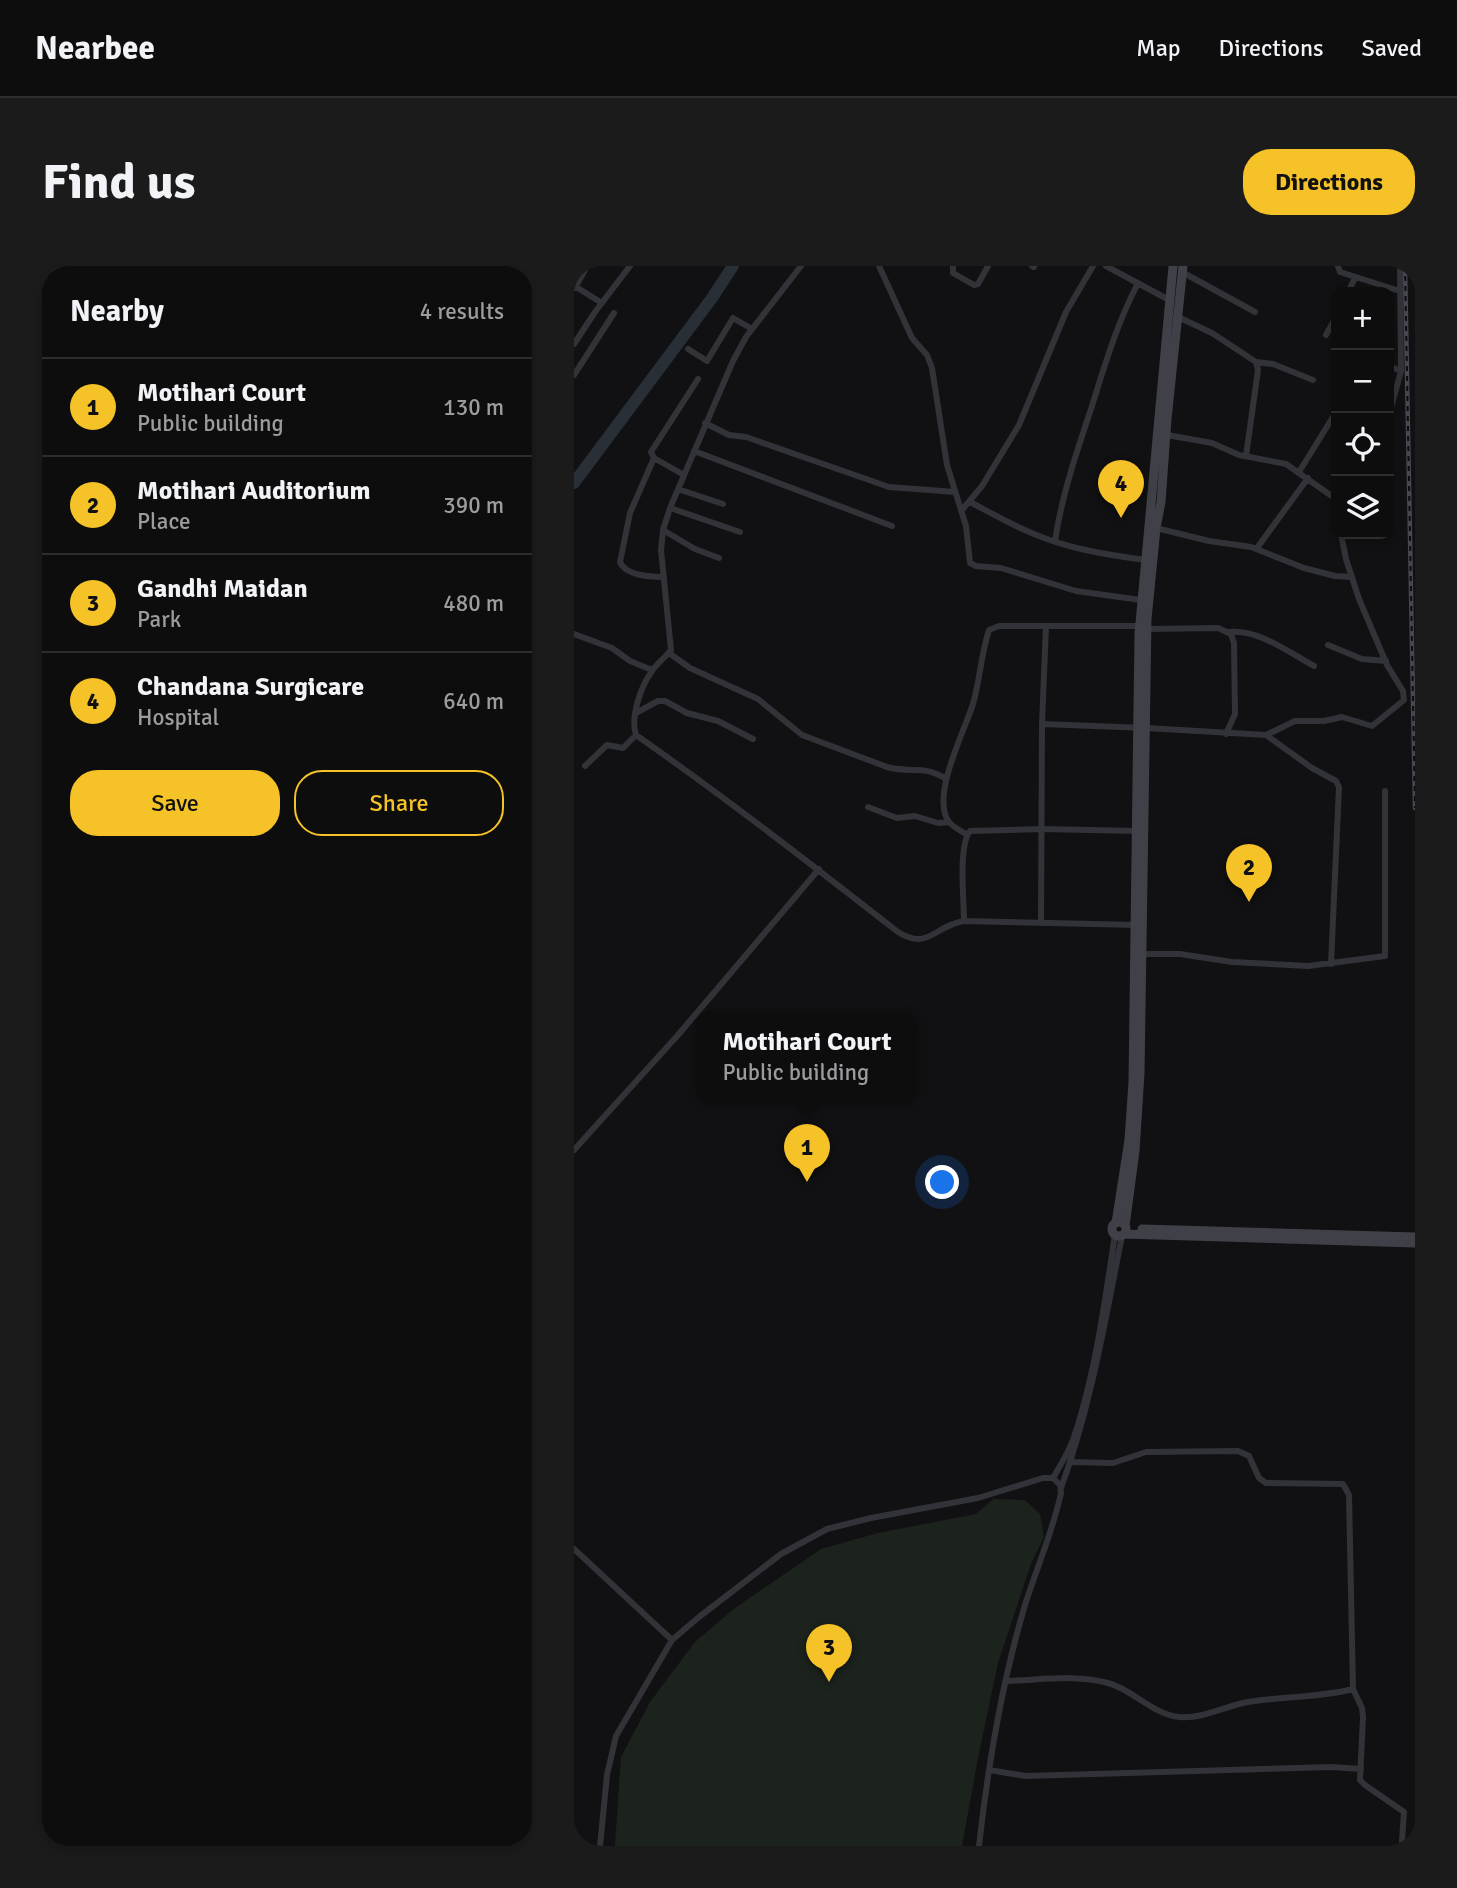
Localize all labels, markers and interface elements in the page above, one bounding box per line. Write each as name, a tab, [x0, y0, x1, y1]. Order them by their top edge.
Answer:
text: Nearbee	[35, 28, 155, 69]
text: Map	[1136, 33, 1181, 63]
text: Directions	[1219, 33, 1324, 63]
text: Saved	[1362, 33, 1422, 63]
button: Directions	[1243, 149, 1415, 215]
text: Find us	[42, 152, 195, 212]
map controls	[1331, 287, 1394, 539]
button: +	[1331, 287, 1394, 350]
text: Nearby	[70, 293, 164, 330]
text: 4 results	[420, 297, 504, 326]
button: −	[1331, 350, 1394, 413]
text: Motihari Court	[137, 377, 306, 409]
text: 1	[87, 393, 99, 422]
text: 130 m	[443, 393, 504, 422]
text: Public building	[137, 409, 284, 438]
button: locate	[1331, 413, 1394, 476]
pin: 4	[1098, 460, 1144, 518]
text: Motihari Auditorium	[137, 475, 371, 507]
button: layers	[1331, 476, 1394, 539]
text: 2	[87, 491, 99, 520]
text: 390 m	[443, 491, 504, 520]
text: Place	[137, 507, 191, 536]
text: Gandhi Maidan	[137, 573, 308, 605]
text: 3	[87, 589, 99, 618]
text: 480 m	[443, 589, 504, 618]
text: Park	[137, 605, 181, 634]
text: Chandana Surgicare	[137, 671, 364, 703]
text: 4	[87, 687, 99, 716]
text: 640 m	[443, 687, 504, 716]
text: Hospital	[137, 703, 219, 732]
button: Save	[70, 770, 280, 836]
button: Share	[294, 770, 504, 836]
pin: 2	[1226, 844, 1272, 902]
popup	[697, 1011, 917, 1102]
text: Motihari Court	[722, 1026, 892, 1058]
text: Public building	[722, 1058, 869, 1087]
pin: 1	[784, 1124, 830, 1182]
your location	[925, 1165, 959, 1199]
pin: 3	[806, 1624, 852, 1682]

